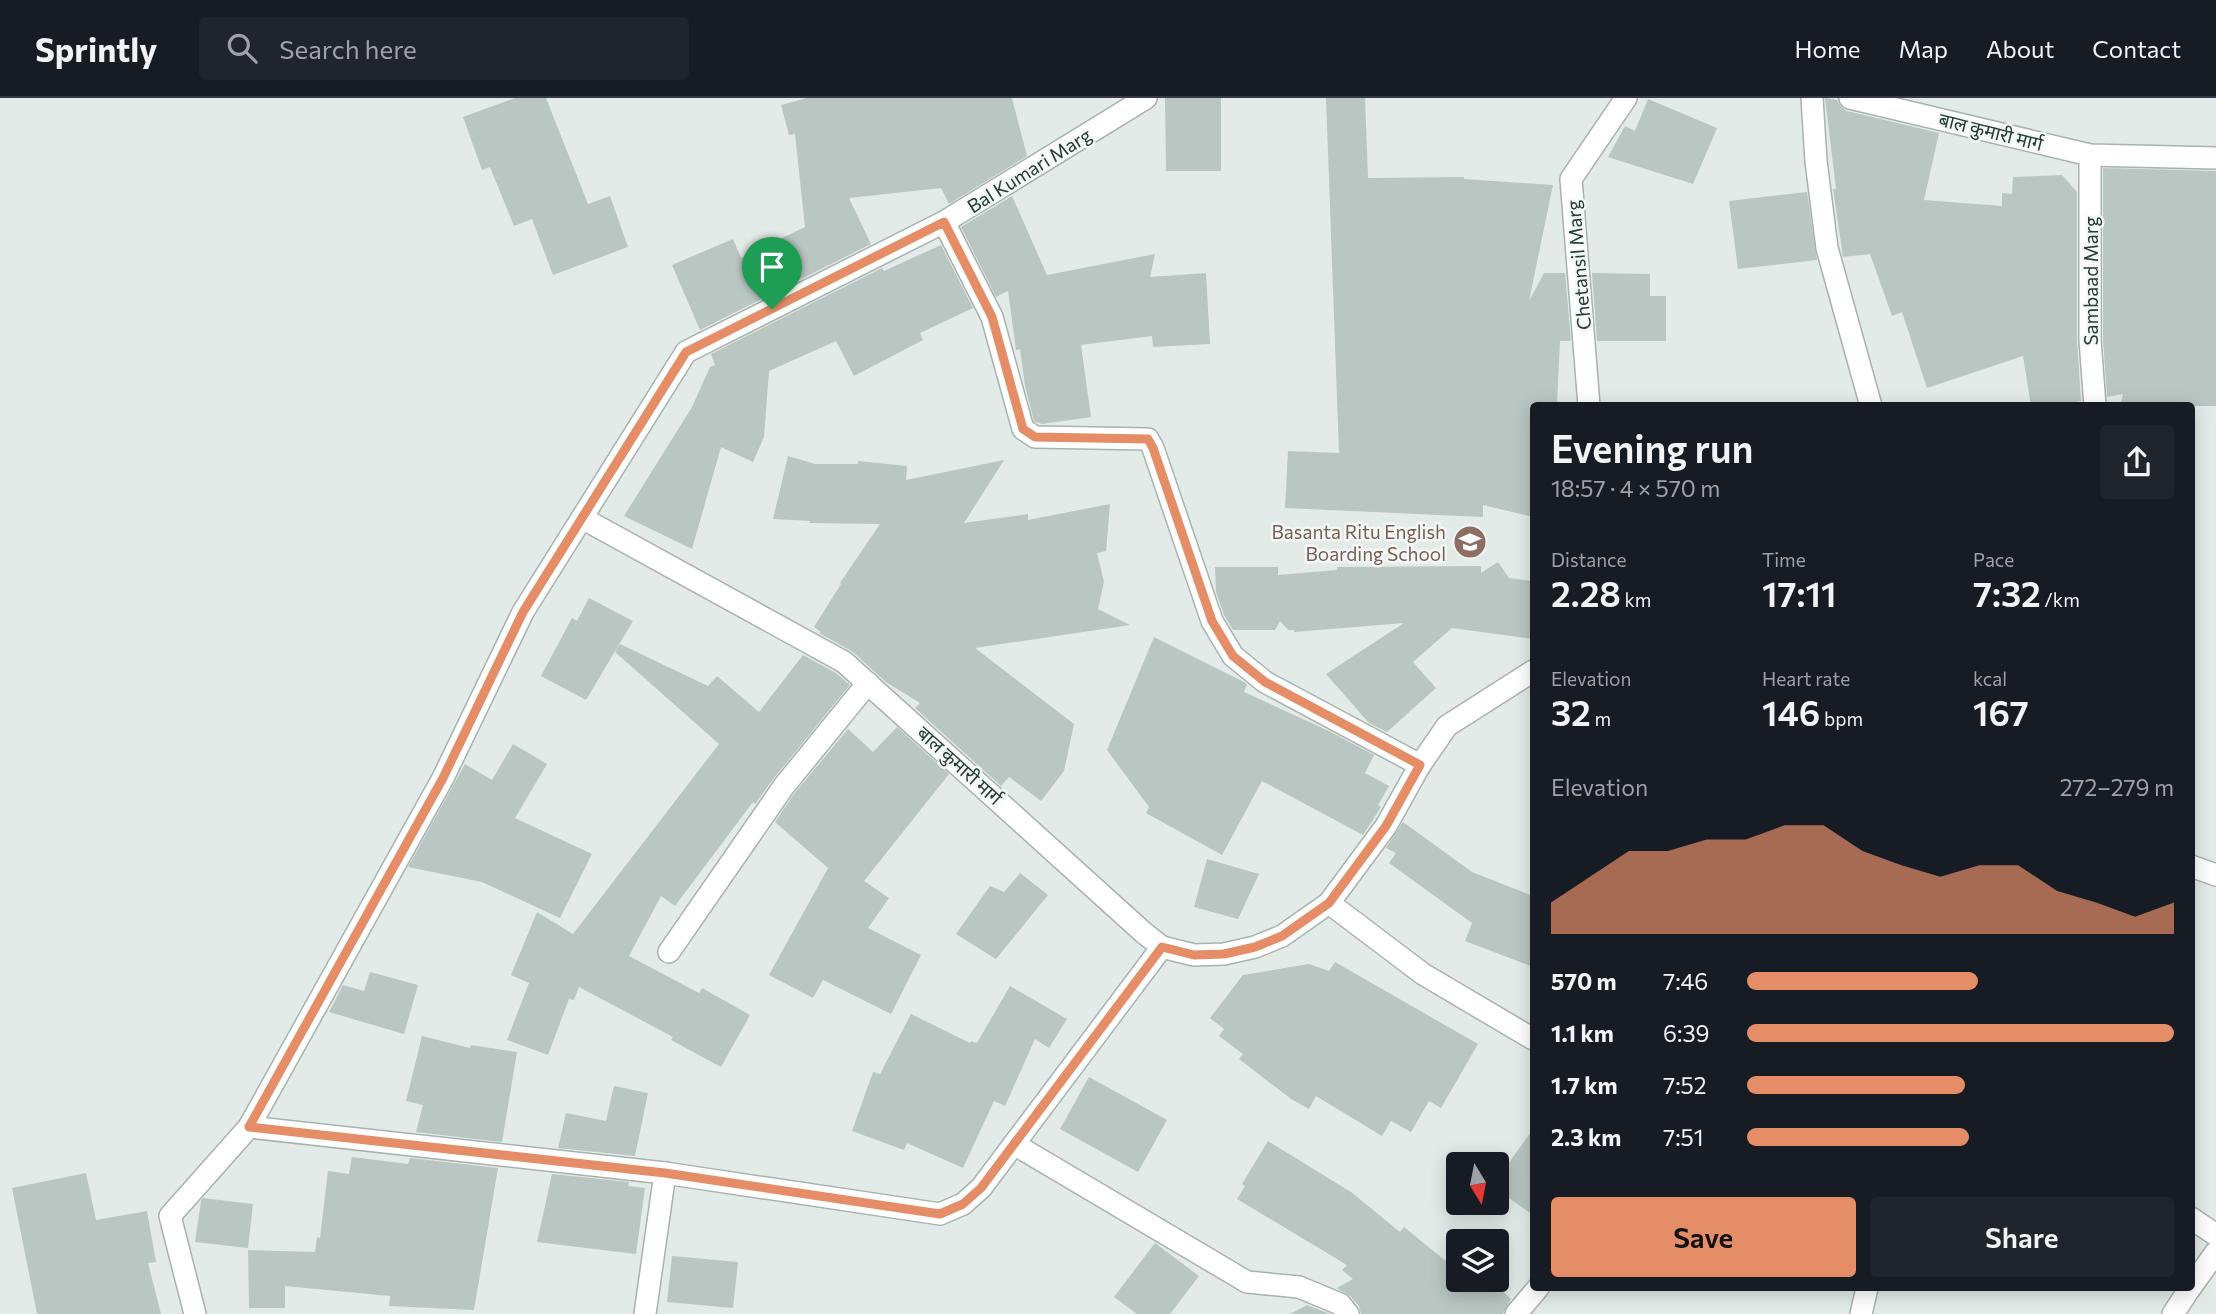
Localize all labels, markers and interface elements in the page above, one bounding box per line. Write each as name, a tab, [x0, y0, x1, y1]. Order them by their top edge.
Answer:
search box	[199, 17, 689, 80]
text: Sprintly	[35, 28, 157, 69]
icon: search	[223, 29, 261, 67]
text: Search here	[279, 33, 417, 64]
text: Home	[1795, 34, 1861, 63]
text: Map	[1899, 34, 1948, 63]
text: About	[1986, 34, 2054, 63]
text: Contact	[2092, 34, 2181, 63]
street label: बाल कुमारी मार्ग	[1936, 107, 2046, 157]
street label: Bal Kumari Marg	[963, 123, 1095, 217]
street label: Chetansil Marg	[1561, 199, 1595, 331]
street label: Sambaad Marg	[2079, 216, 2102, 346]
pin	[742, 237, 802, 309]
icon: arrive	[753, 248, 791, 286]
text: Evening run	[1551, 424, 1754, 471]
button: share	[2100, 425, 2174, 499]
text: 18:57 · 4 × 570 m	[1551, 474, 1720, 502]
place label: Basanta Ritu English Boarding School	[1272, 520, 1446, 565]
school or university icon: Basanta Ritu English Boarding School	[1451, 523, 1489, 561]
text: Distance	[1551, 548, 1627, 571]
text: Time	[1762, 548, 1806, 571]
text: Pace	[1973, 548, 2014, 571]
text: 2.28	[1551, 571, 1621, 614]
text: 17:11	[1762, 571, 1837, 614]
text: 7:32	[1973, 571, 2041, 614]
text: km	[1621, 588, 1651, 611]
text: /km	[2041, 588, 2080, 611]
text: Elevation	[1551, 667, 1631, 690]
text: Heart rate	[1762, 667, 1850, 690]
text: kcal	[1973, 667, 2007, 690]
text: 32	[1551, 690, 1591, 733]
text: 146	[1762, 690, 1820, 733]
text: 167	[1973, 690, 2029, 733]
text: m	[1591, 707, 1611, 730]
text: bpm	[1820, 707, 1863, 730]
street label: बाल कुमारी मार्ग	[911, 721, 1008, 811]
text: Elevation	[1551, 773, 1648, 801]
text: 272–279 m	[2060, 773, 2174, 801]
text: 570 m	[1551, 967, 1617, 995]
text: 7:46	[1663, 967, 1708, 995]
text: 1.1 km	[1551, 1019, 1614, 1047]
text: 6:39	[1663, 1019, 1709, 1047]
text: 1.7 km	[1551, 1071, 1618, 1099]
text: 7:52	[1663, 1071, 1707, 1099]
text: 2.3 km	[1551, 1123, 1621, 1151]
text: 7:51	[1663, 1123, 1704, 1151]
north arrow	[1446, 1152, 1508, 1214]
map controls	[1446, 1152, 1509, 1292]
button: Save	[1551, 1197, 1856, 1277]
button: Share	[1870, 1197, 2174, 1277]
button: layers	[1446, 1229, 1509, 1292]

